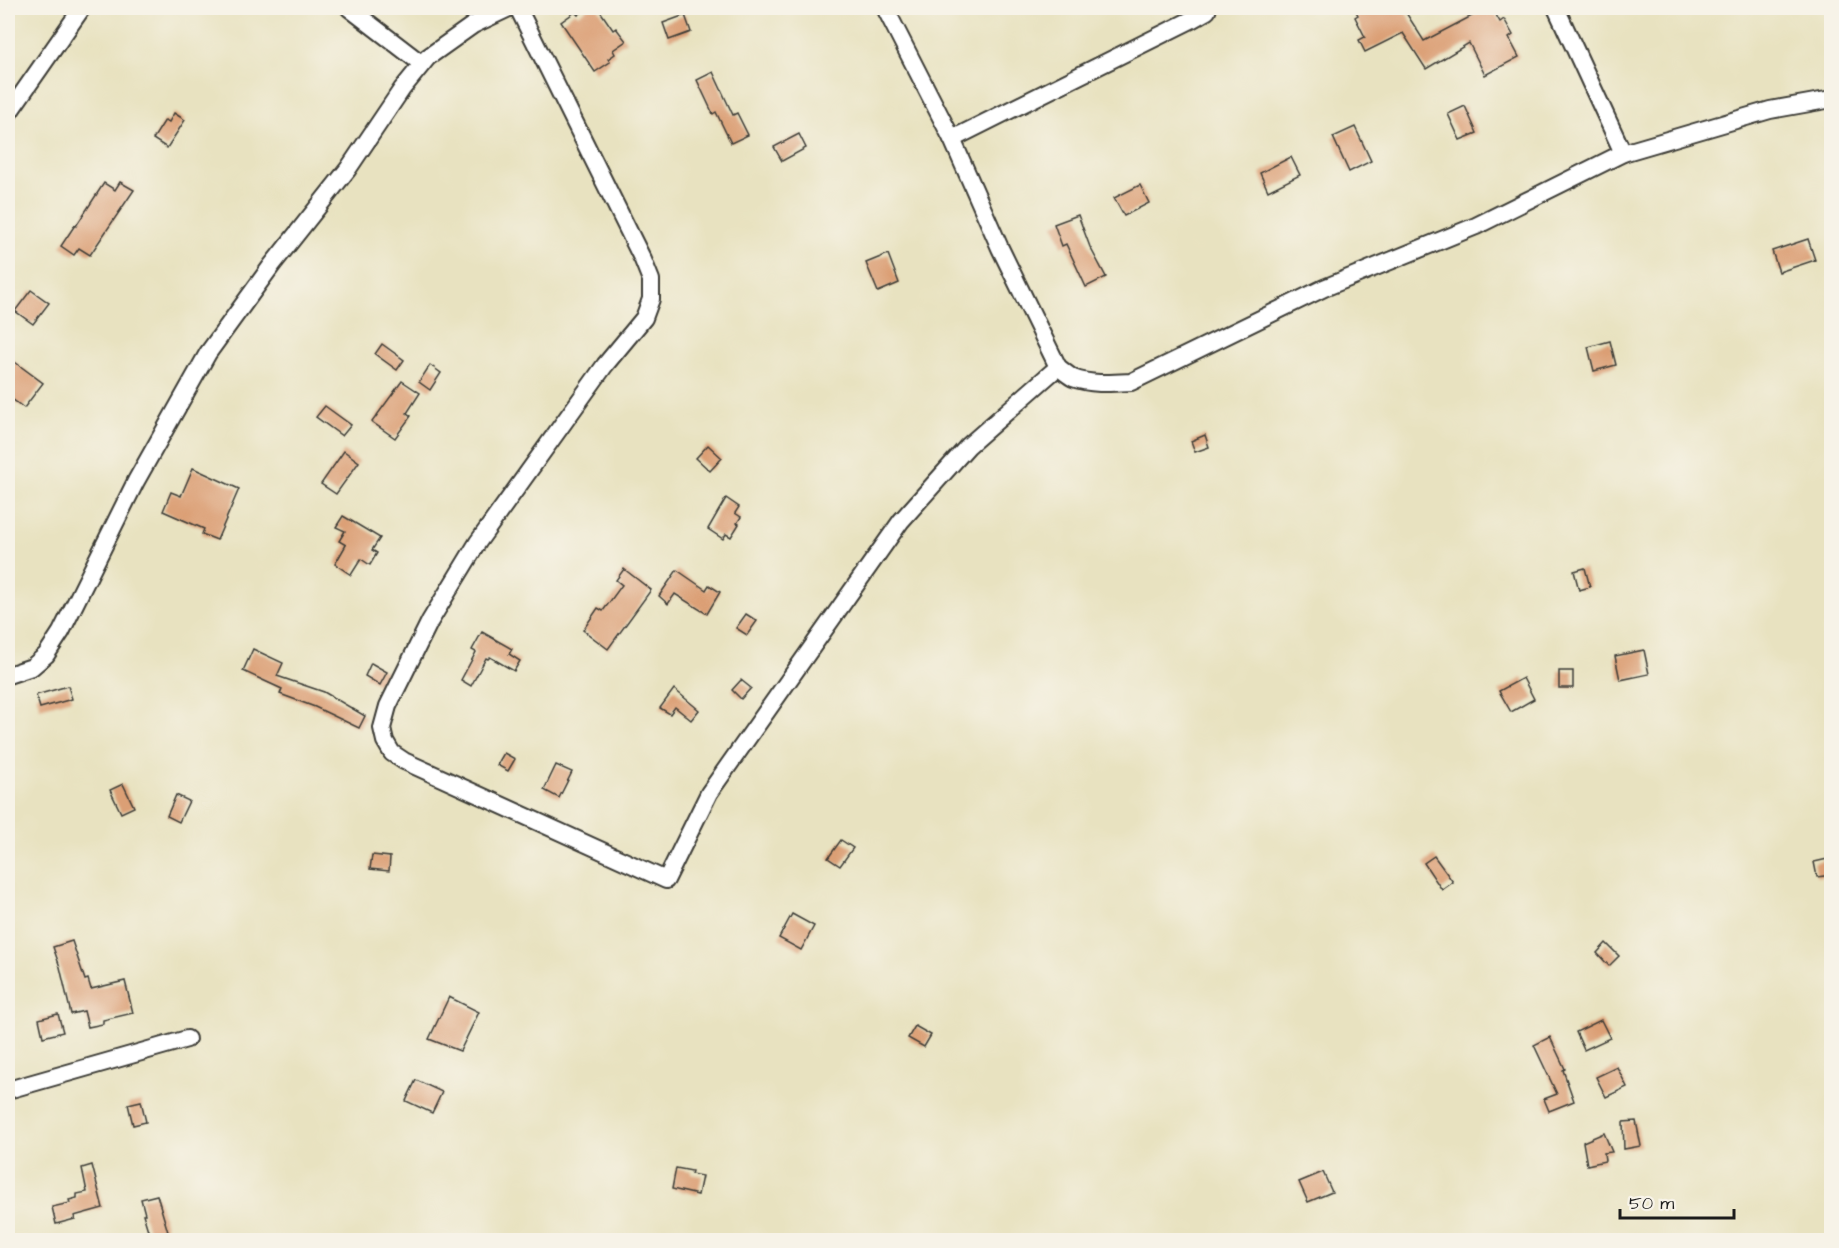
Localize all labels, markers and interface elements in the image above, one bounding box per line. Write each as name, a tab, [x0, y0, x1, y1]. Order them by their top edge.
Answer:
scale bar	[1620, 1182, 1734, 1220]
text: 50 m	[1629, 1191, 1674, 1216]

